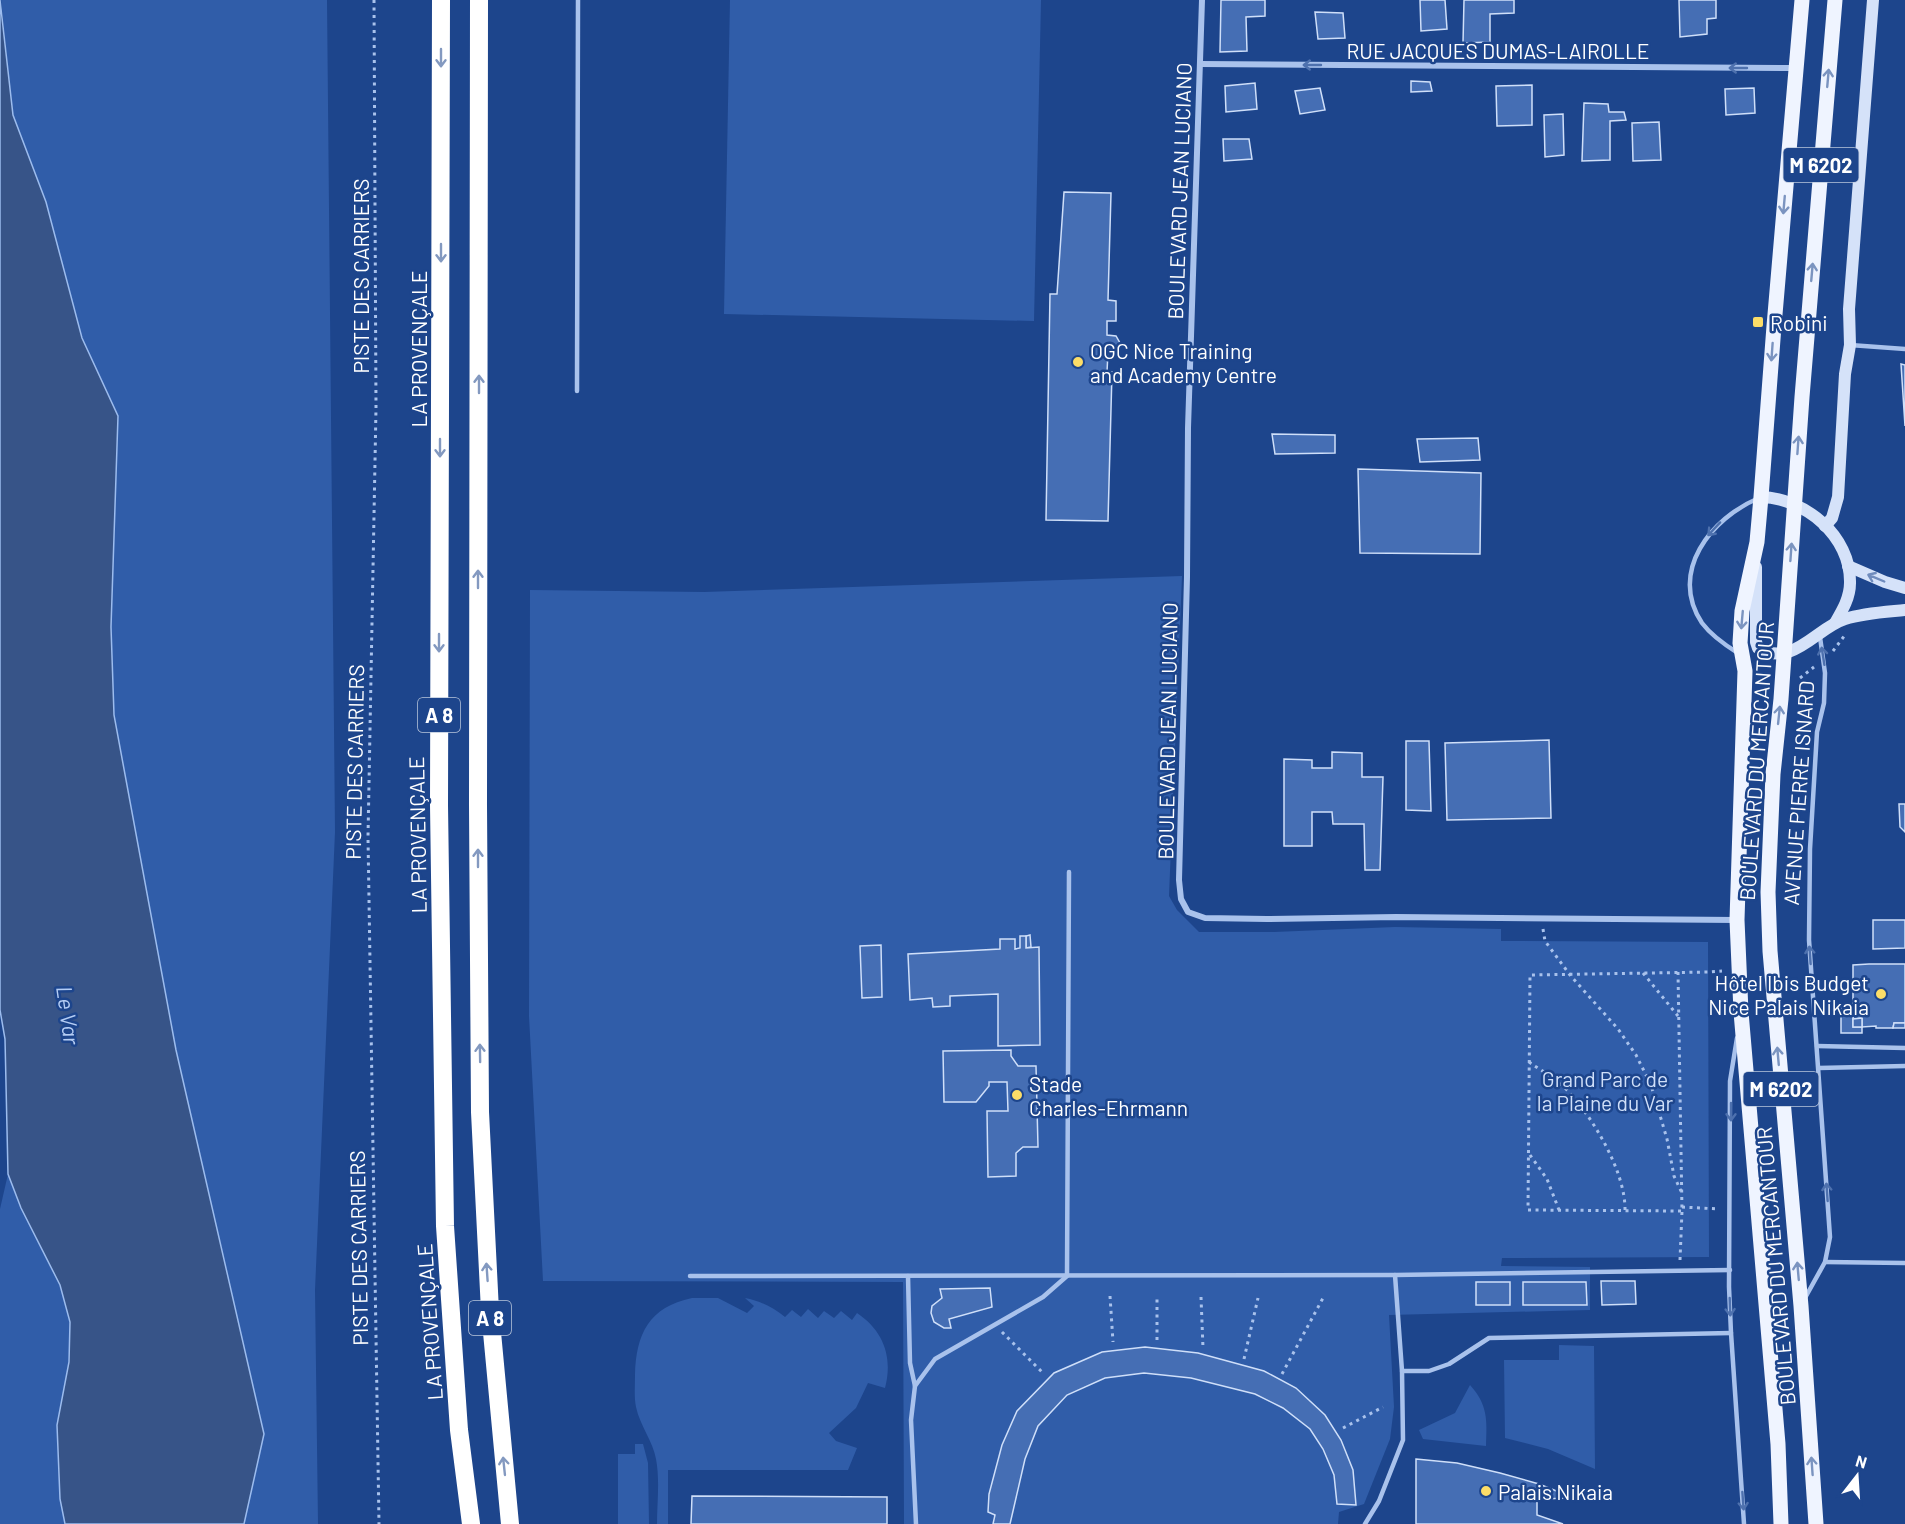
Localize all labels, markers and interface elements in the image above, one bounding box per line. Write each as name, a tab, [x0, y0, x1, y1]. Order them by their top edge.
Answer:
street label: RUE JACQUES DUMAS-LAIROLLE	[1346, 38, 1650, 63]
one-way arrow	[435, 48, 447, 68]
one-way arrow	[1302, 59, 1322, 70]
street label: BOULEVARD JEAN LUCIANO	[1162, 62, 1196, 320]
one-way arrow	[1728, 62, 1748, 74]
one-way arrow	[1822, 69, 1833, 88]
road number: M 6202	[1784, 148, 1858, 182]
street label: PISTE DES CARRIERS	[348, 178, 373, 374]
one-way arrow	[1779, 194, 1790, 214]
one-way arrow	[435, 243, 447, 263]
one-way arrow	[1807, 263, 1818, 283]
street label: LA PROVENÇALE	[406, 270, 431, 428]
place label: Robini	[1770, 310, 1828, 335]
marker: Robini	[1751, 315, 1765, 329]
place label: OGC Nice Training and Academy Centre	[1090, 338, 1277, 387]
one-way arrow	[1766, 342, 1777, 361]
marker: OGC Nice Training and Academy Centre	[1071, 355, 1085, 369]
one-way arrow	[473, 375, 485, 395]
one-way arrow	[1793, 435, 1804, 455]
one-way arrow	[434, 438, 446, 458]
one-way arrow	[1706, 522, 1721, 537]
one-way arrow	[1786, 543, 1797, 563]
one-way arrow	[472, 570, 484, 590]
one-way arrow	[1868, 572, 1886, 583]
street label: BOULEVARD JEAN LUCIANO	[1152, 602, 1182, 860]
one-way arrow	[1736, 609, 1747, 629]
street label: BOULEVARD DU MERCANTOUR	[1734, 621, 1778, 901]
one-way arrow	[434, 633, 445, 653]
one-way arrow	[1817, 647, 1828, 667]
street label: PISTE DES CARRIERS	[340, 664, 368, 860]
street label: AVENUE PIERRE ISNARD	[1778, 680, 1818, 906]
road number: A 8	[418, 698, 460, 732]
one-way arrow	[1774, 705, 1785, 725]
street label: LA PROVENÇALE	[403, 756, 431, 914]
one-way arrow	[472, 849, 484, 869]
one-way arrow	[1804, 946, 1815, 966]
place label: Hôtel Ibis Budget Nice Palais Nikaia	[1708, 970, 1869, 1019]
water label: Le Var	[52, 984, 86, 1047]
marker: Hôtel Ibis Budget Nice Palais Nikaia	[1874, 987, 1888, 1001]
one-way arrow	[474, 1044, 486, 1064]
one-way arrow	[1772, 1047, 1783, 1067]
park label: Grand Parc de la Plaine du Var	[1537, 1066, 1674, 1115]
place label: Stade Charles-Ehrmann	[1029, 1071, 1188, 1120]
road number: M 6202	[1744, 1072, 1818, 1106]
marker: Stade Charles-Ehrmann	[1010, 1088, 1024, 1102]
one-way arrow	[1725, 1101, 1737, 1121]
street label: BOULEVARD DU MERCANTOUR	[1750, 1126, 1800, 1406]
street label: PISTE DES CARRIERS	[344, 1150, 372, 1346]
one-way arrow	[1821, 1182, 1832, 1202]
street label: LA PROVENÇALE	[411, 1243, 447, 1401]
one-way arrow	[482, 1262, 493, 1282]
one-way arrow	[1792, 1262, 1803, 1282]
one-way arrow	[1724, 1296, 1736, 1316]
road number: A 8	[469, 1301, 511, 1335]
north arrow	[1827, 1446, 1887, 1506]
text: N	[1854, 1451, 1869, 1472]
one-way arrow	[498, 1456, 509, 1476]
one-way arrow	[1806, 1456, 1817, 1476]
place label: Palais Nikaia	[1498, 1479, 1613, 1504]
marker: Palais Nikaia	[1479, 1484, 1493, 1498]
one-way arrow	[1737, 1491, 1748, 1511]

